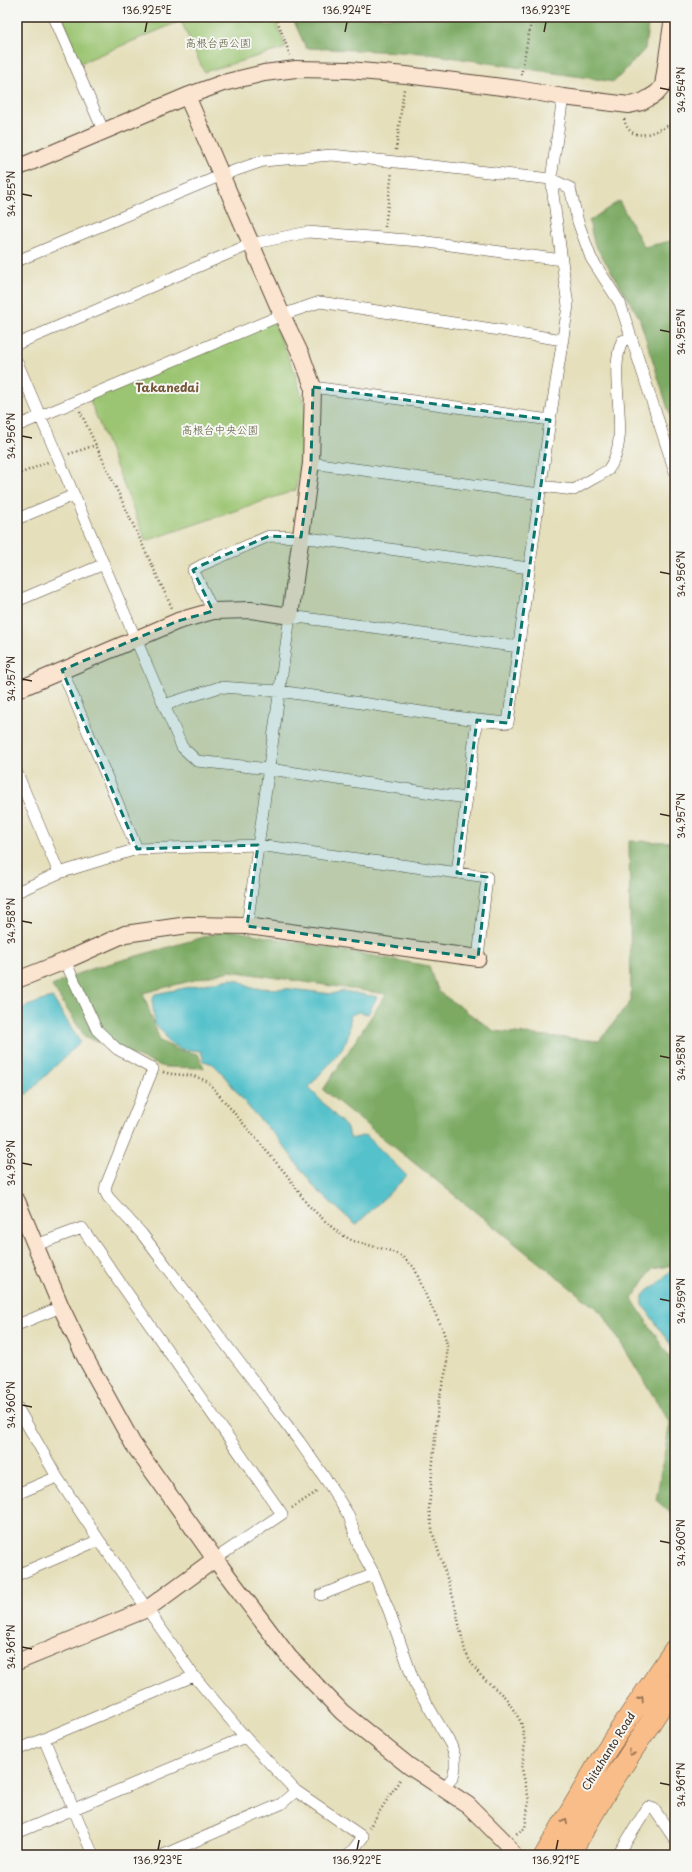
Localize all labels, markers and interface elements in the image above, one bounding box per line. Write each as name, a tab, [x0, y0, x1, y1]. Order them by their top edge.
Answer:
text: 136.925°E	[122, 2, 172, 17]
text: 136.924°E	[322, 2, 372, 17]
text: 136.923°E	[521, 2, 571, 17]
park label: 高根台西公園	[185, 34, 251, 51]
text: 34.954°N	[673, 66, 688, 113]
text: 34.955°N	[3, 171, 18, 217]
text: 34.955°N	[673, 309, 688, 355]
district label: Takanedai	[135, 378, 199, 396]
text: 34.956°N	[3, 412, 18, 459]
park label: 高根台中央公園	[182, 421, 259, 438]
text: 34.956°N	[673, 550, 688, 597]
text: 34.957°N	[3, 656, 18, 702]
text: 34.957°N	[673, 793, 688, 839]
text: 34.958°N	[3, 898, 18, 944]
text: 34.958°N	[673, 1035, 688, 1081]
text: 34.959°N	[3, 1140, 18, 1186]
text: 34.959°N	[673, 1278, 688, 1324]
text: 34.960°N	[3, 1381, 18, 1429]
text: 34.960°N	[673, 1519, 688, 1567]
text: 34.961°N	[3, 1624, 18, 1669]
one-way arrow	[636, 1696, 643, 1703]
street label: Chitahanto Road	[577, 1708, 639, 1794]
one-way arrow	[628, 1749, 636, 1756]
text: 34.961°N	[673, 1762, 688, 1807]
one-way arrow	[561, 1818, 568, 1825]
text: 136.923°E	[133, 1852, 183, 1867]
text: 136.922°E	[332, 1852, 382, 1867]
text: 136.921°E	[532, 1852, 580, 1867]

